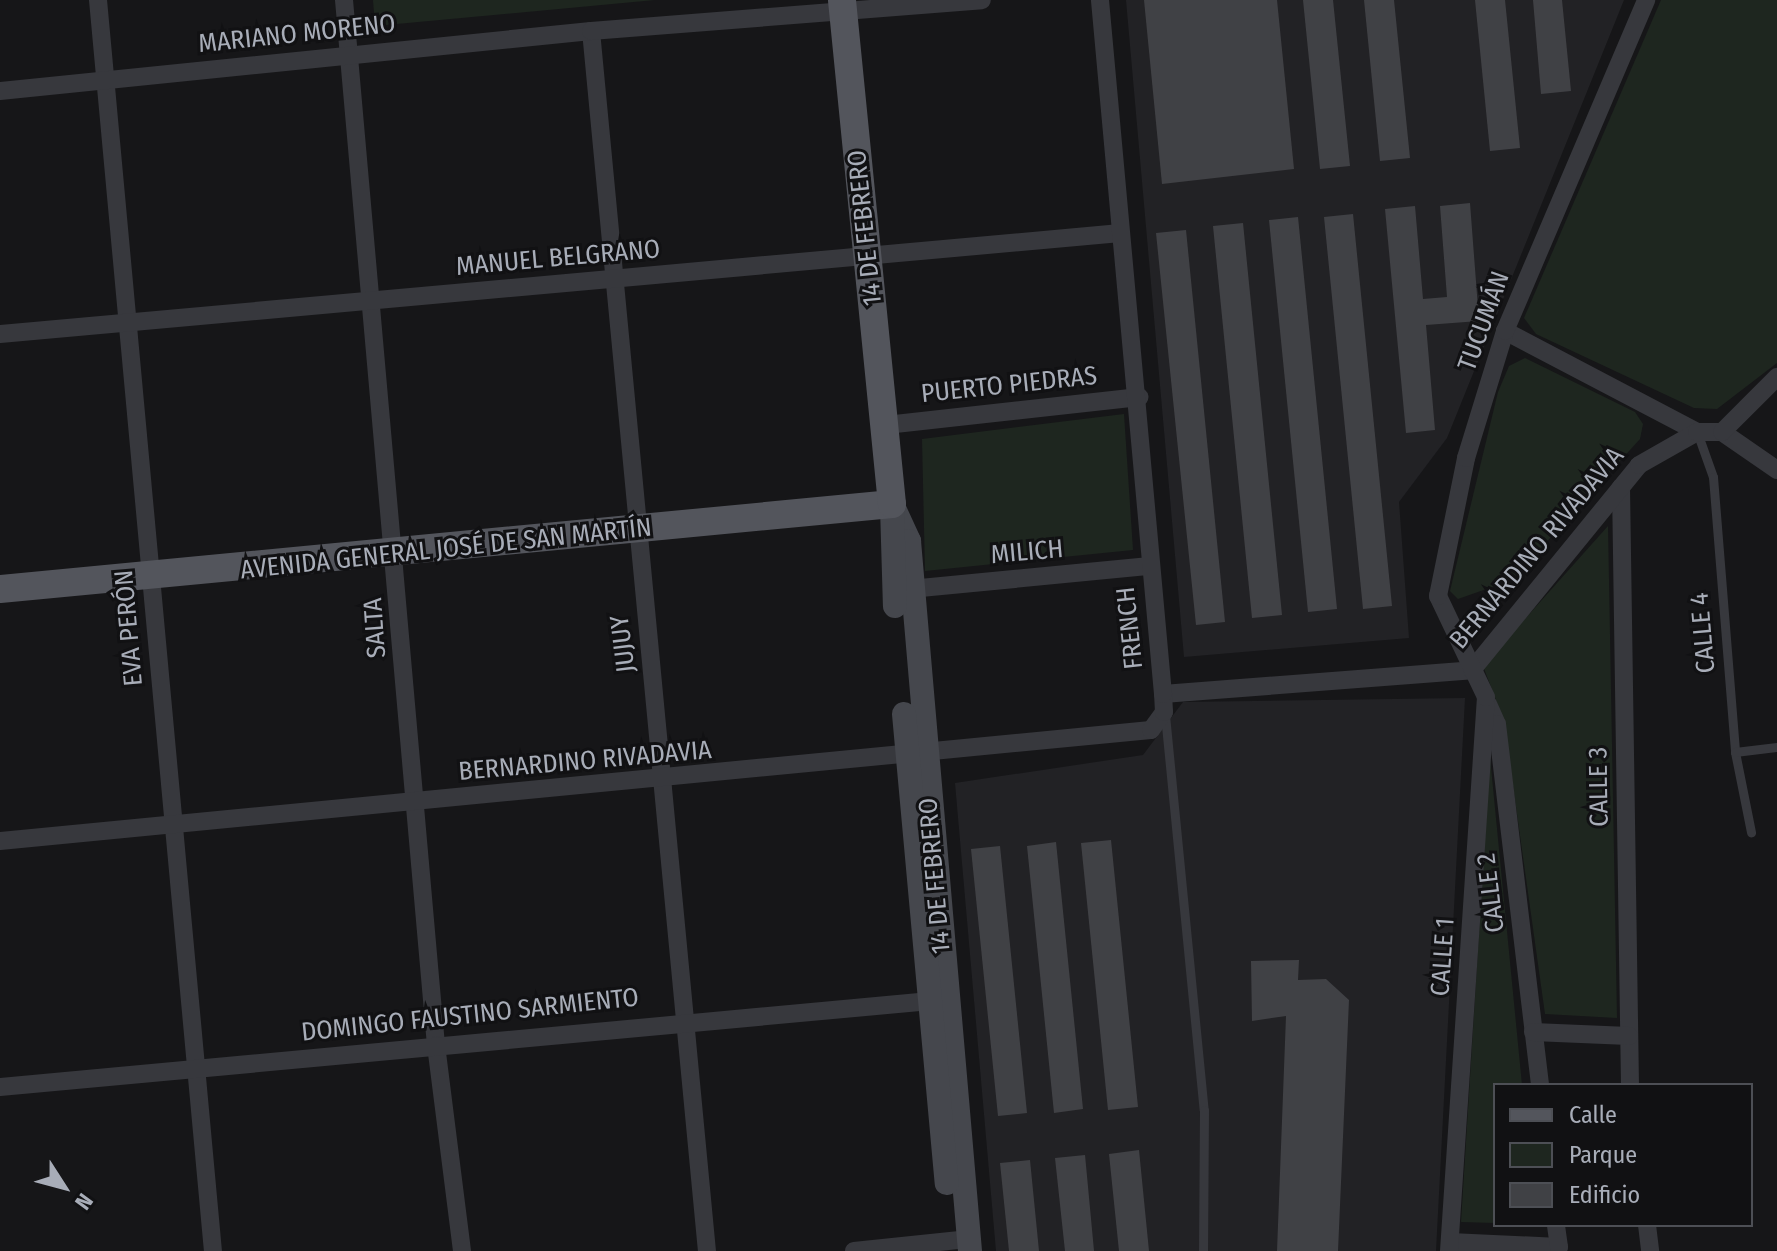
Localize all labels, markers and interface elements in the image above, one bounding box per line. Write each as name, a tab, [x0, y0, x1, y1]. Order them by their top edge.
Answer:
street label: MARIANO MORENO	[197, 8, 397, 60]
street label: 14 DE FEBRERO	[841, 148, 889, 308]
street label: MANUEL BELGRANO	[455, 234, 661, 282]
street label: TUCUMÁN	[1452, 267, 1516, 375]
street label: PUERTO PIEDRAS	[919, 360, 1099, 410]
street label: BERNARDINO RIVADAVIA	[1443, 441, 1631, 655]
street label: AVENIDA GENERAL JOSÉ DE SAN MARTÍN	[239, 512, 653, 586]
street label: MILICH	[989, 533, 1065, 571]
street label: EVA PERÓN	[108, 569, 150, 687]
street label: FRENCH	[1110, 585, 1150, 671]
street label: CALLE 4	[1684, 591, 1722, 675]
street label: SALTA	[357, 597, 393, 659]
street label: JUJUY	[604, 614, 642, 674]
street label: BERNARDINO RIVADAVIA	[457, 734, 713, 788]
street label: CALLE 3	[1583, 747, 1615, 827]
street label: 14 DE FEBRERO	[913, 797, 957, 955]
street label: CALLE 2	[1471, 852, 1511, 934]
street label: CALLE 1	[1425, 917, 1461, 997]
street label: DOMINGO FAUSTINO SARMIENTO	[300, 982, 640, 1048]
legend	[1493, 1083, 1753, 1227]
text: Calle	[1569, 1101, 1617, 1129]
text: Parque	[1569, 1141, 1637, 1169]
north arrow	[24, 1147, 104, 1227]
text: Edificio	[1569, 1181, 1640, 1209]
text: N	[69, 1188, 99, 1215]

